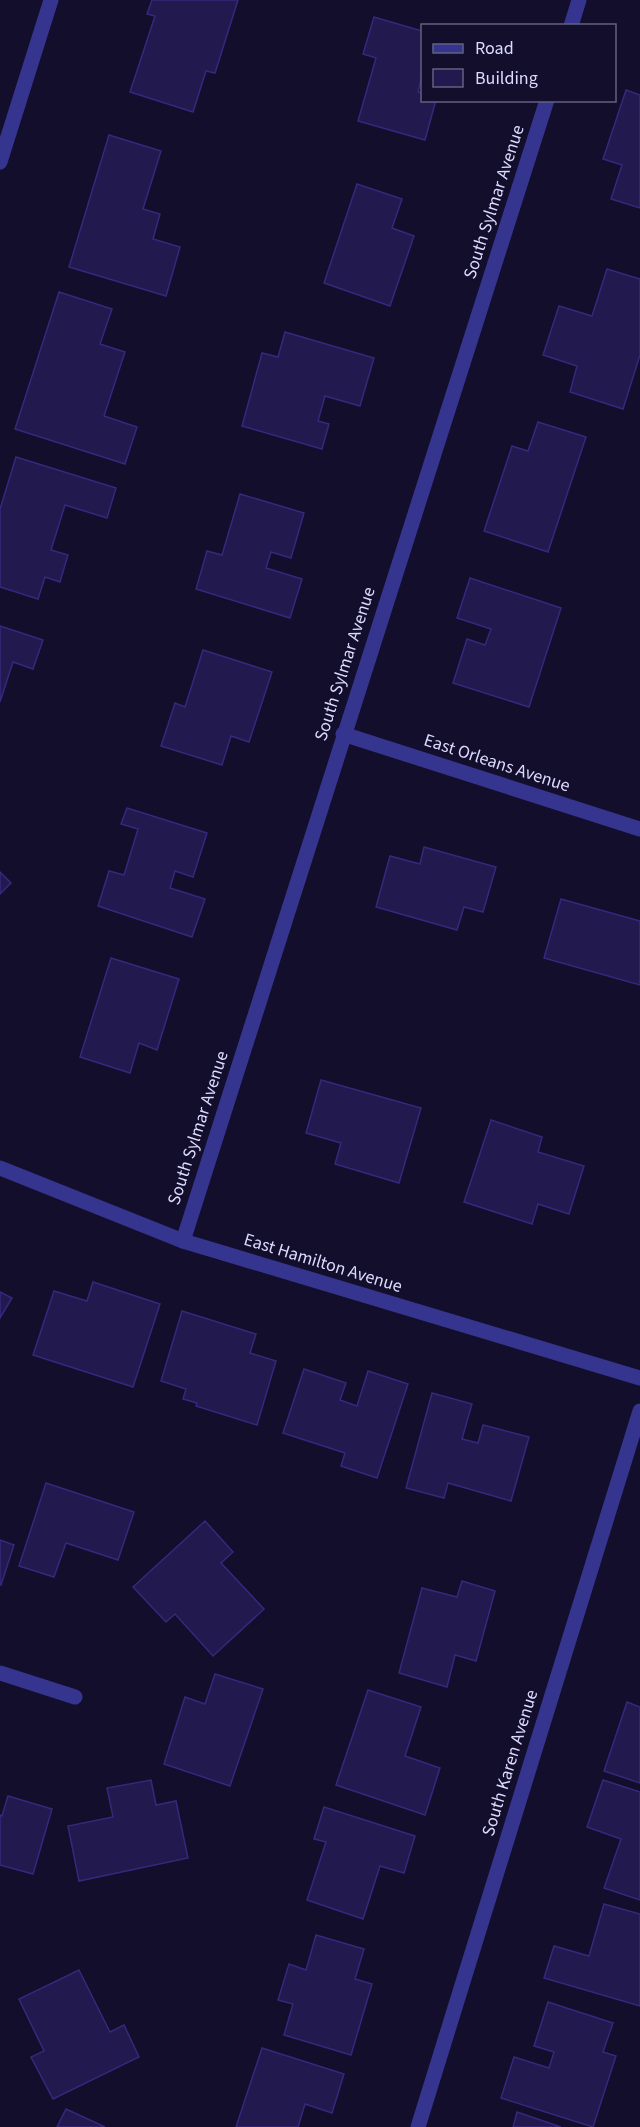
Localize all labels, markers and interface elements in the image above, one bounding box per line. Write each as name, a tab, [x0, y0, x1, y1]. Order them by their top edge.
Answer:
legend	[421, 24, 616, 102]
text: Road	[475, 36, 514, 61]
text: Building	[475, 66, 538, 91]
street label: South Sylmar Avenue	[457, 122, 531, 282]
street label: South Sylmar Avenue	[308, 584, 382, 744]
street label: East Orleans Avenue	[421, 728, 573, 798]
street label: South Sylmar Avenue	[161, 1048, 235, 1208]
street label: East Hamilton Avenue	[241, 1227, 405, 1299]
street label: South Karen Avenue	[476, 1687, 544, 1839]

